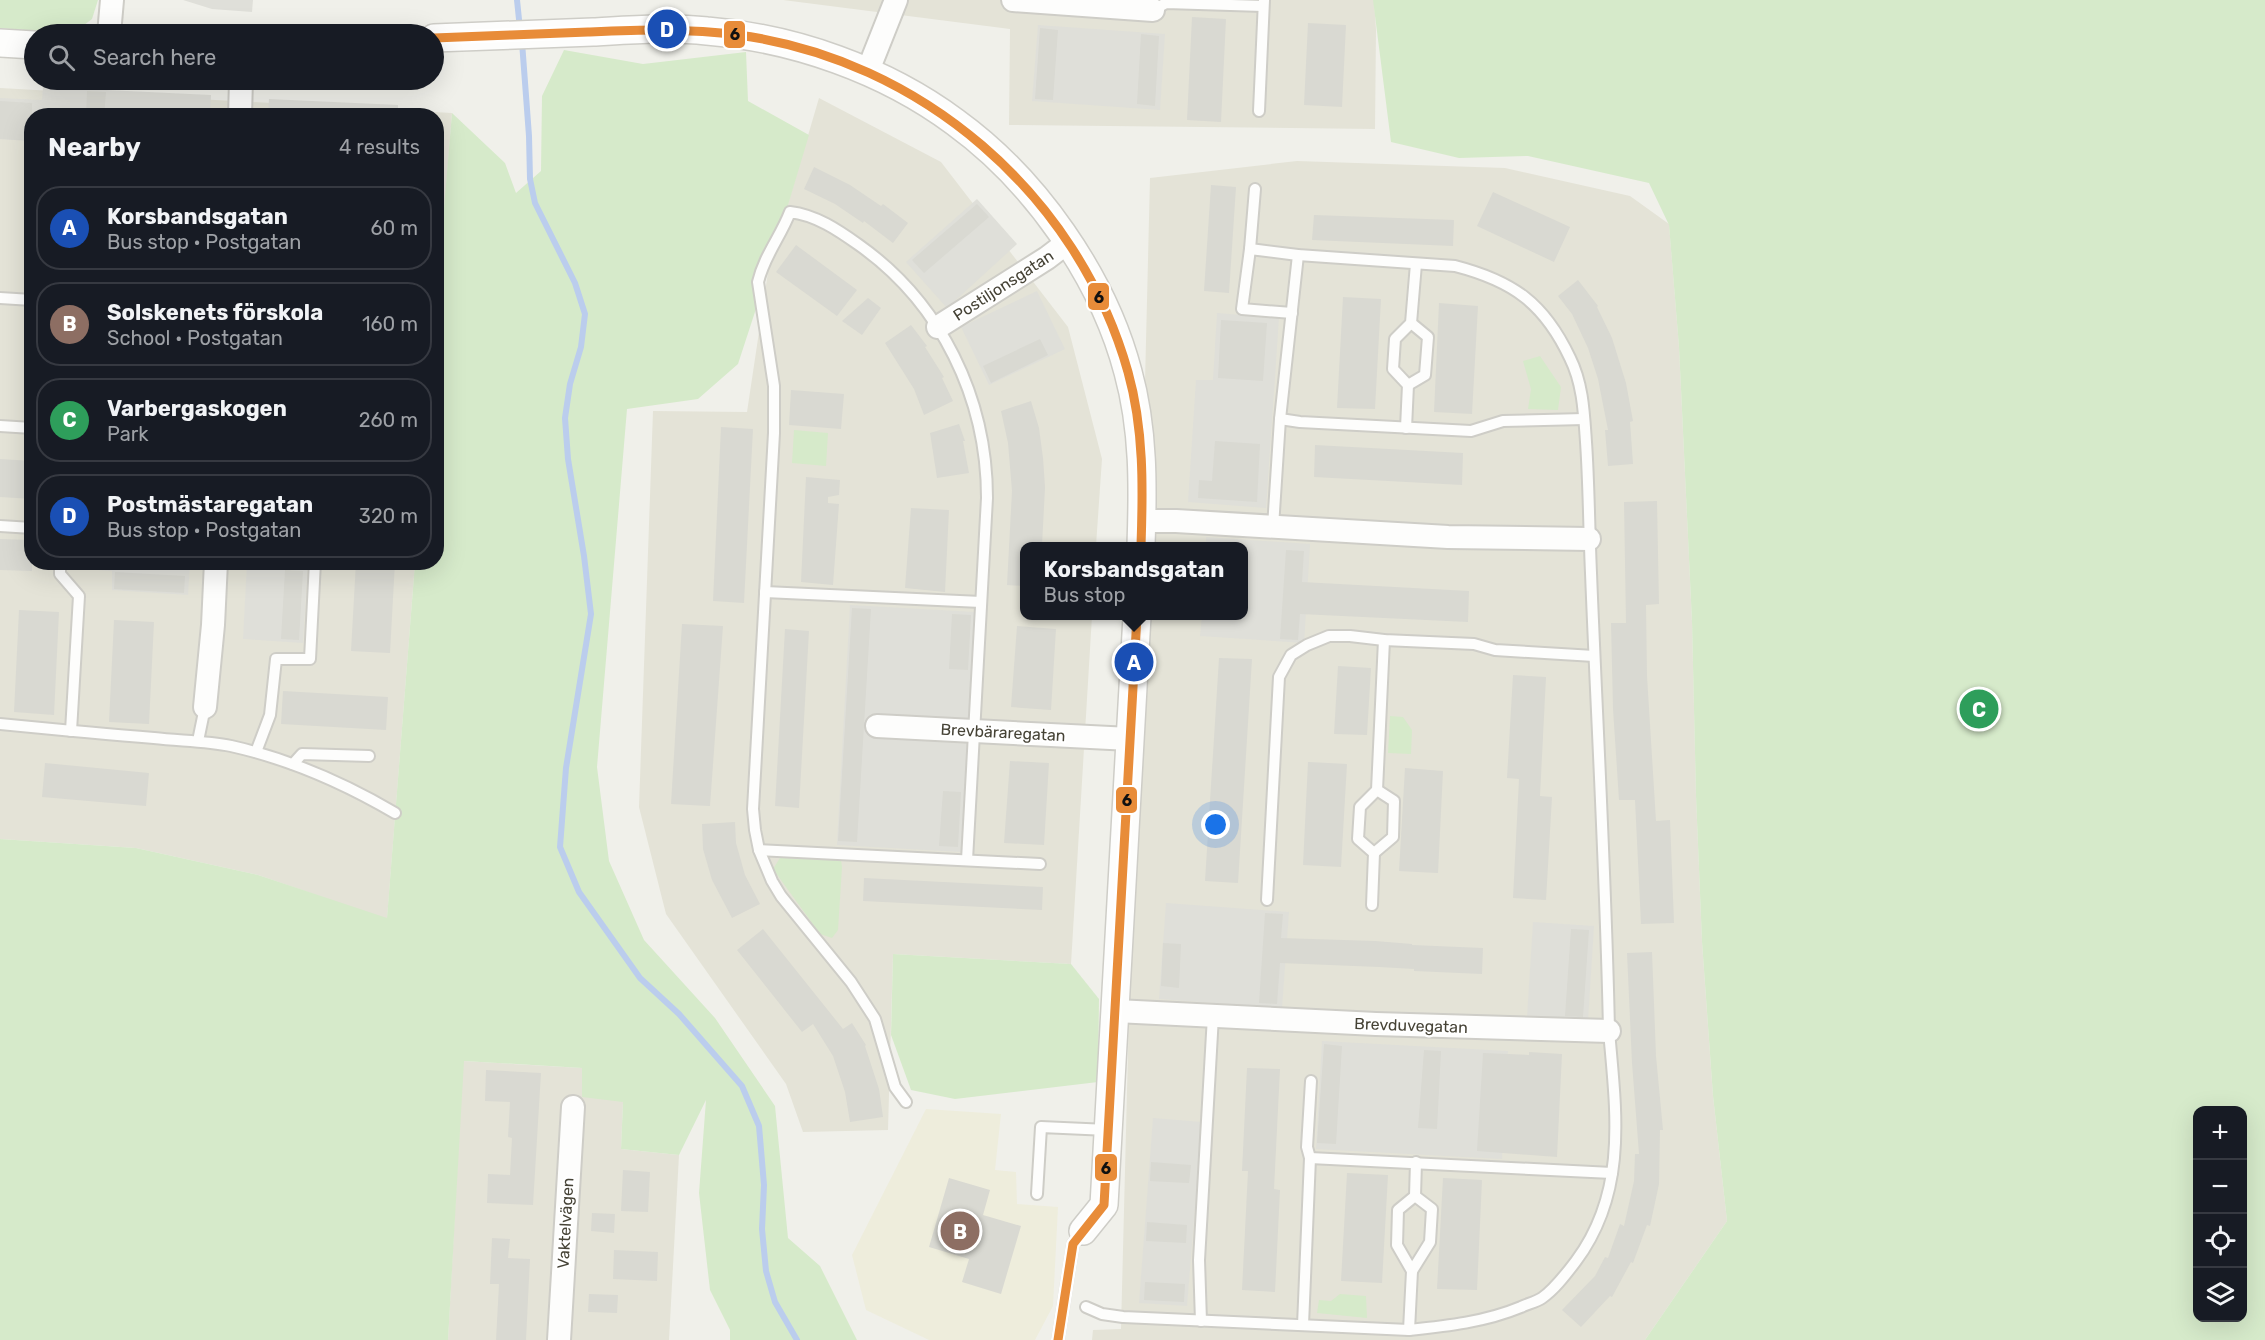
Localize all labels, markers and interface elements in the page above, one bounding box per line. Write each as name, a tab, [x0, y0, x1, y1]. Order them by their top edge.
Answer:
pin: D	[648, 6, 686, 51]
line badge: 6	[723, 20, 746, 49]
search box	[24, 24, 444, 90]
text: 6	[730, 25, 740, 44]
icon: search	[45, 41, 78, 74]
text: Search here	[93, 44, 216, 71]
text: Nearby	[48, 132, 141, 163]
text: 4 results	[339, 135, 420, 159]
text: Korsbandsgatan	[107, 203, 288, 230]
text: A	[62, 216, 77, 240]
text: 60 m	[371, 216, 418, 240]
text: Bus stop · Postgatan	[107, 230, 301, 254]
street label: Postiljonsgatan	[950, 246, 1057, 325]
line badge: 6	[1087, 282, 1110, 311]
text: 6	[1094, 288, 1104, 307]
text: Solskenets förskola	[107, 299, 323, 326]
text: B	[62, 312, 77, 336]
text: 160 m	[362, 312, 418, 336]
text: School · Postgatan	[107, 326, 283, 350]
text: Varbergaskogen	[107, 395, 287, 422]
text: C	[62, 408, 77, 432]
text: 260 m	[359, 408, 418, 432]
text: Park	[107, 422, 149, 446]
text: Postmästaregatan	[107, 491, 313, 518]
text: D	[62, 504, 77, 528]
text: 320 m	[359, 504, 418, 528]
text: Bus stop · Postgatan	[107, 518, 301, 542]
popup	[1020, 542, 1248, 620]
text: Korsbandsgatan	[1044, 556, 1224, 583]
text: Bus stop	[1044, 583, 1125, 607]
pin: A	[1114, 640, 1154, 684]
pin: C	[1960, 686, 1998, 732]
street label: Brevbäraregatan	[940, 720, 1066, 745]
line badge: 6	[1115, 786, 1138, 814]
text: 6	[1122, 791, 1132, 810]
your location	[1201, 810, 1230, 839]
street label: Brevduvegatan	[1354, 1014, 1468, 1037]
map controls	[2193, 1106, 2247, 1322]
button: +	[2193, 1106, 2247, 1160]
line badge: 6	[1094, 1153, 1118, 1182]
text: 6	[1101, 1159, 1111, 1178]
button: −	[2193, 1160, 2247, 1214]
street label: Vaktelvägen	[554, 1177, 577, 1269]
pin: B	[940, 1208, 980, 1254]
button: locate	[2193, 1214, 2247, 1268]
button: layers	[2193, 1268, 2247, 1322]

